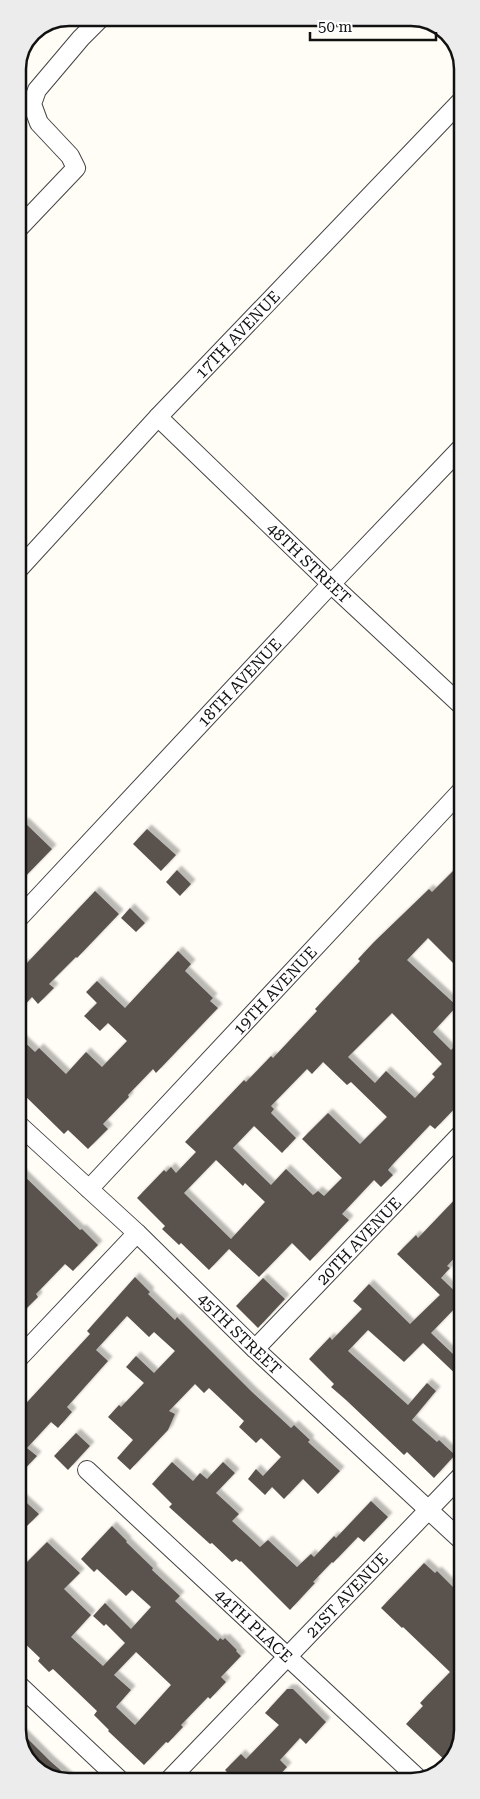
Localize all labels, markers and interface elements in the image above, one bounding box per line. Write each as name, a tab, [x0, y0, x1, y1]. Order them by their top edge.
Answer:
scale bar	[310, 10, 436, 42]
text: 50 m	[318, 18, 353, 36]
street label: 17TH AVENUE	[191, 287, 284, 382]
street label: 48TH STREET	[263, 518, 355, 607]
street label: 18TH AVENUE	[193, 634, 285, 730]
street label: 19TH AVENUE	[229, 942, 321, 1038]
street label: 20TH AVENUE	[313, 1193, 405, 1288]
street label: 45TH STREET	[194, 1289, 286, 1378]
street label: 21ST AVENUE	[302, 1549, 392, 1641]
street label: 44TH PLACE	[211, 1585, 297, 1666]

